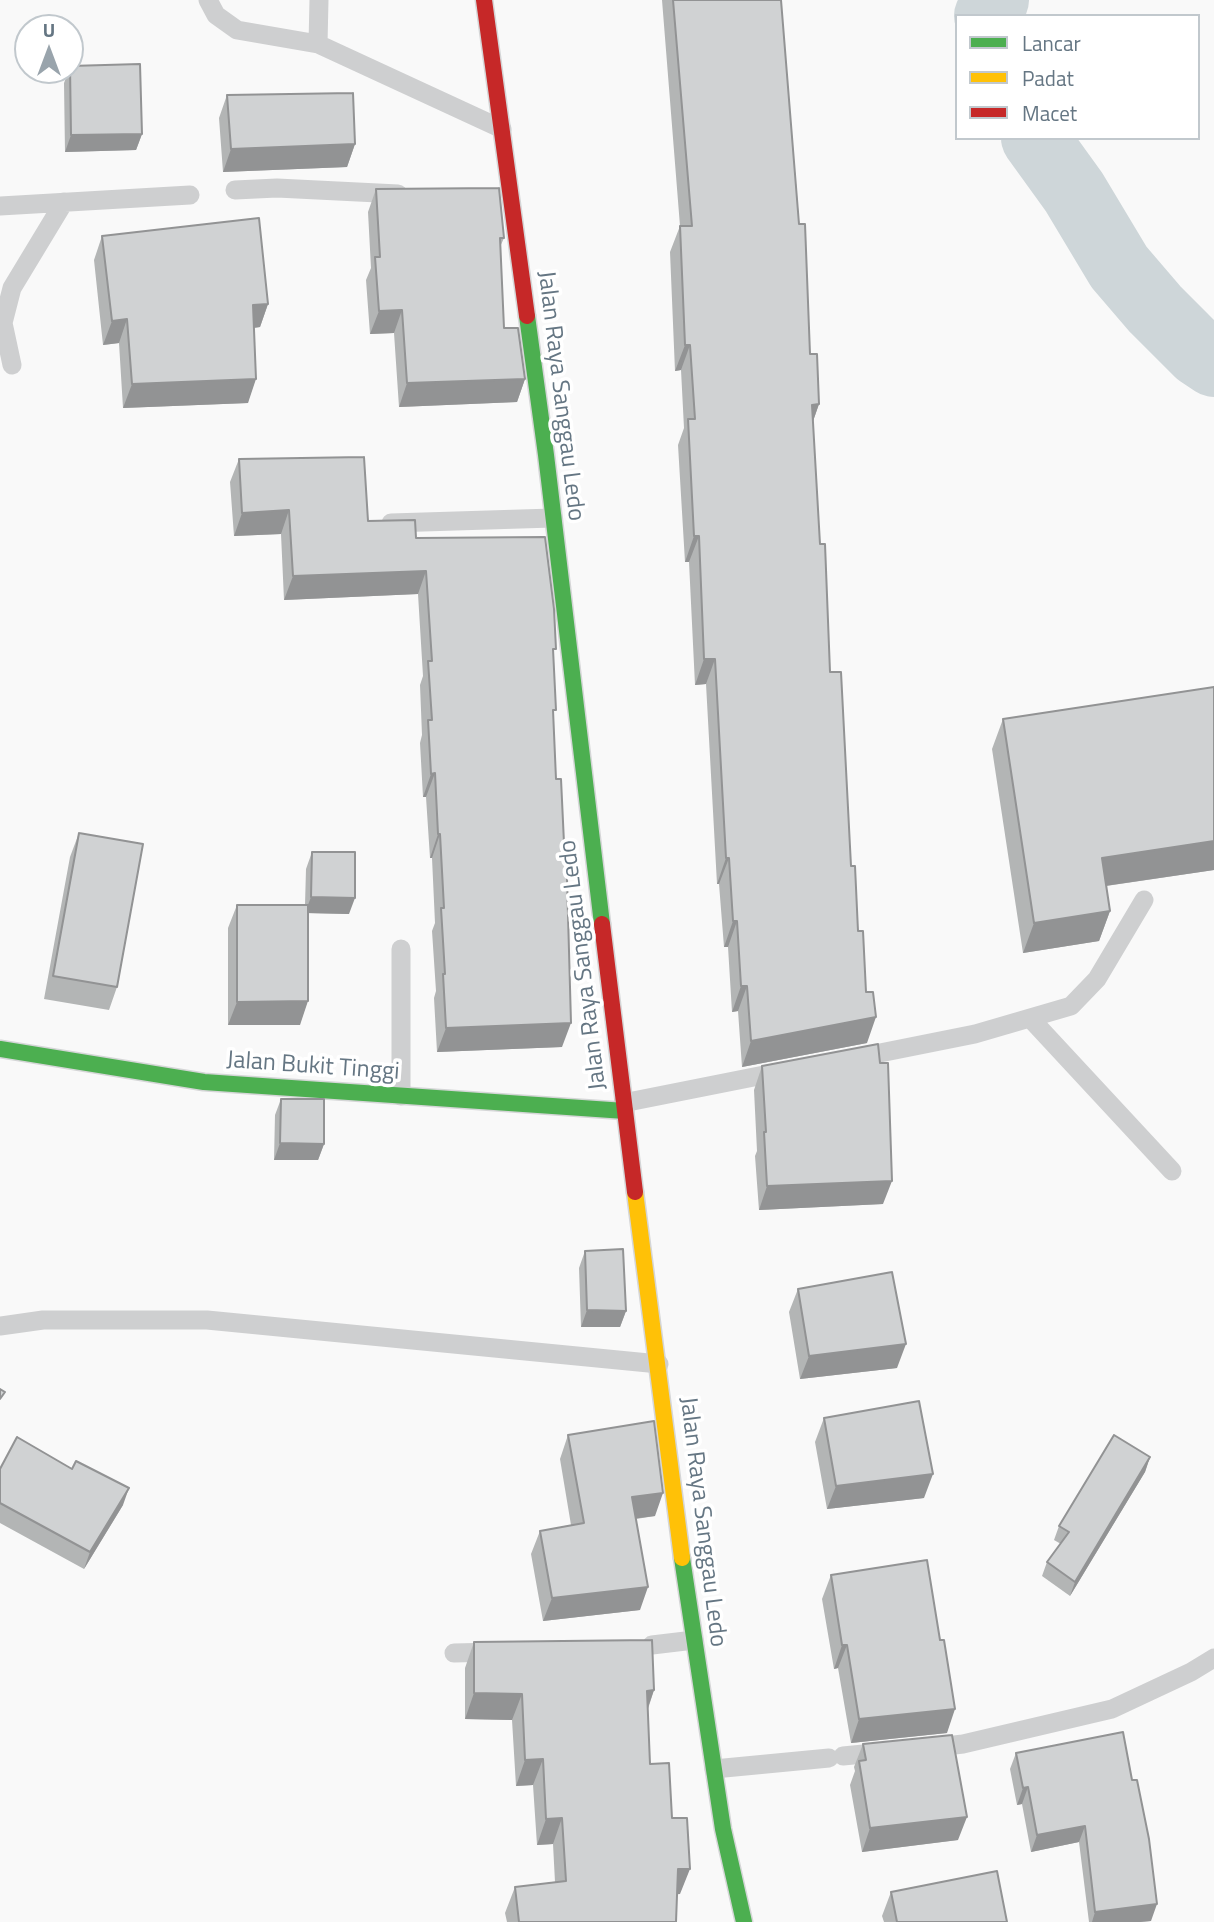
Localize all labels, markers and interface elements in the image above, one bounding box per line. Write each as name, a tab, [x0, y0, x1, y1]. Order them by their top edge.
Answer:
north arrow	[14, 14, 84, 84]
legend	[955, 14, 1200, 140]
text: U	[43, 15, 55, 44]
text: Lancar	[1022, 27, 1081, 59]
text: Padat	[1022, 62, 1074, 94]
text: Macet	[1022, 97, 1077, 129]
street label: Jalan Raya Sanggau Ledo	[530, 269, 590, 523]
street label: Jalan Raya Sanggau Ledo	[554, 838, 614, 1092]
street label: Jalan Bukit Tinggi	[226, 1047, 400, 1087]
street label: Jalan Raya Sanggau Ledo	[672, 1395, 732, 1649]

